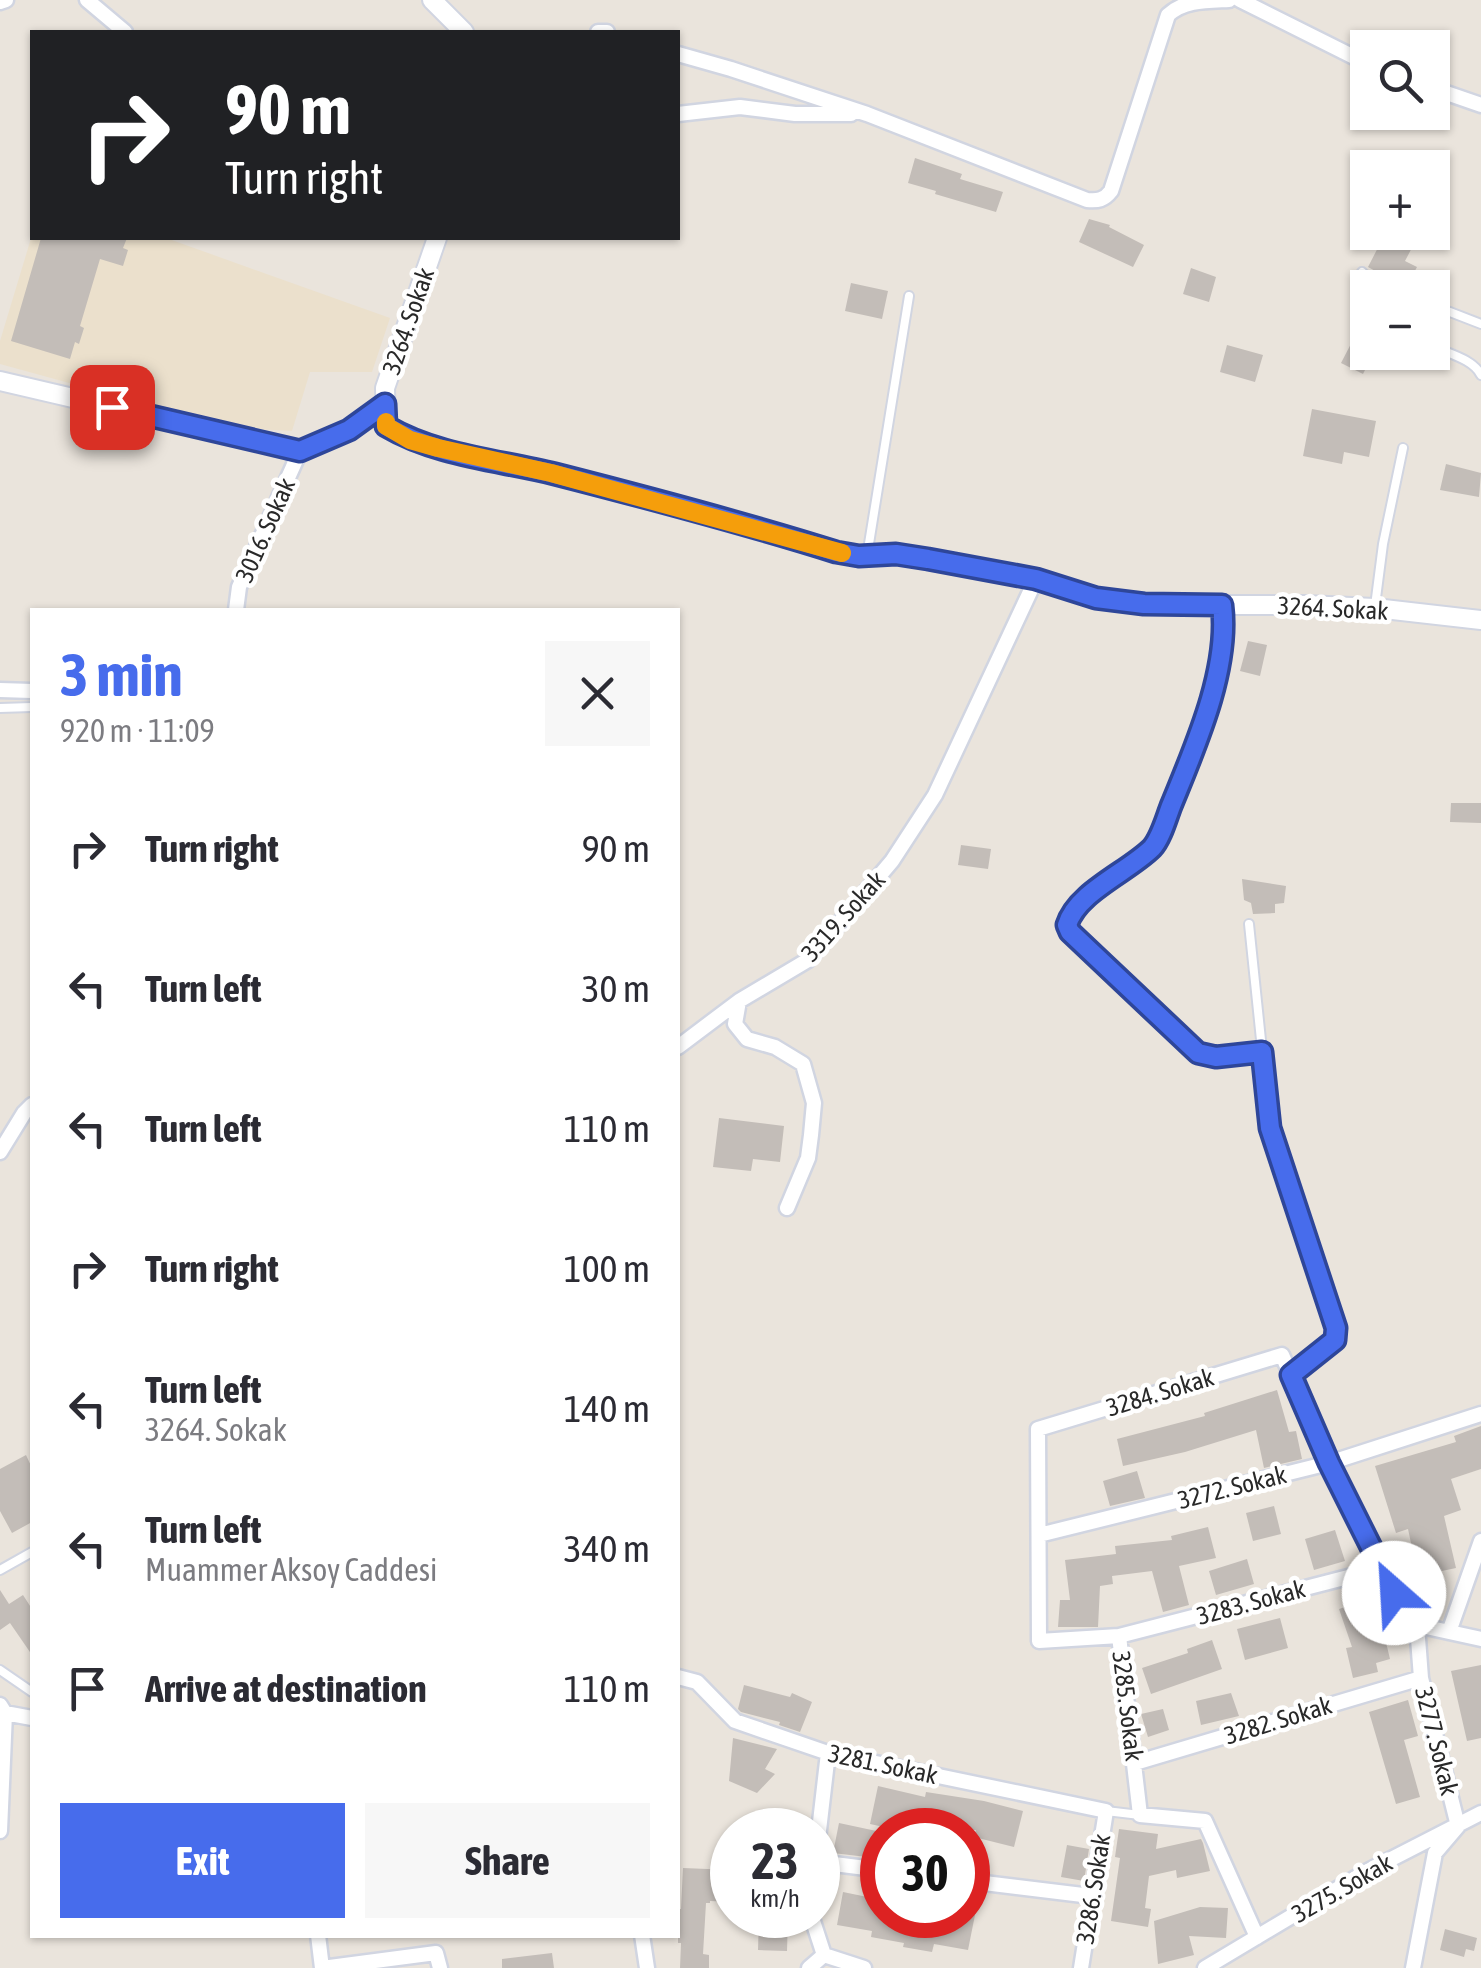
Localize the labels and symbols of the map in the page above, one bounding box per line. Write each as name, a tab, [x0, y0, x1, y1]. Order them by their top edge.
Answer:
street label: 3264. Sokak	[377, 264, 439, 378]
pin	[70, 365, 155, 450]
street label: 3016. Sokak	[230, 474, 300, 586]
street label: 3264. Sokak	[1277, 591, 1389, 625]
street label: 3319. Sokak	[796, 865, 890, 967]
street label: 3284. Sokak	[1103, 1362, 1217, 1422]
street label: 3272. Sokak	[1175, 1460, 1289, 1514]
position arrow	[1342, 1541, 1446, 1645]
street label: 3283. Sokak	[1194, 1574, 1308, 1630]
street label: 3285. Sokak	[1107, 1649, 1149, 1763]
street label: 3277. Sokak	[1410, 1684, 1464, 1798]
street label: 3282. Sokak	[1221, 1690, 1335, 1750]
street label: 3281. Sokak	[826, 1739, 940, 1789]
speed limit sign: 30	[860, 1808, 990, 1938]
street label: 3286. Sokak	[1071, 1832, 1115, 1946]
street label: 3275. Sokak	[1287, 1848, 1397, 1928]

